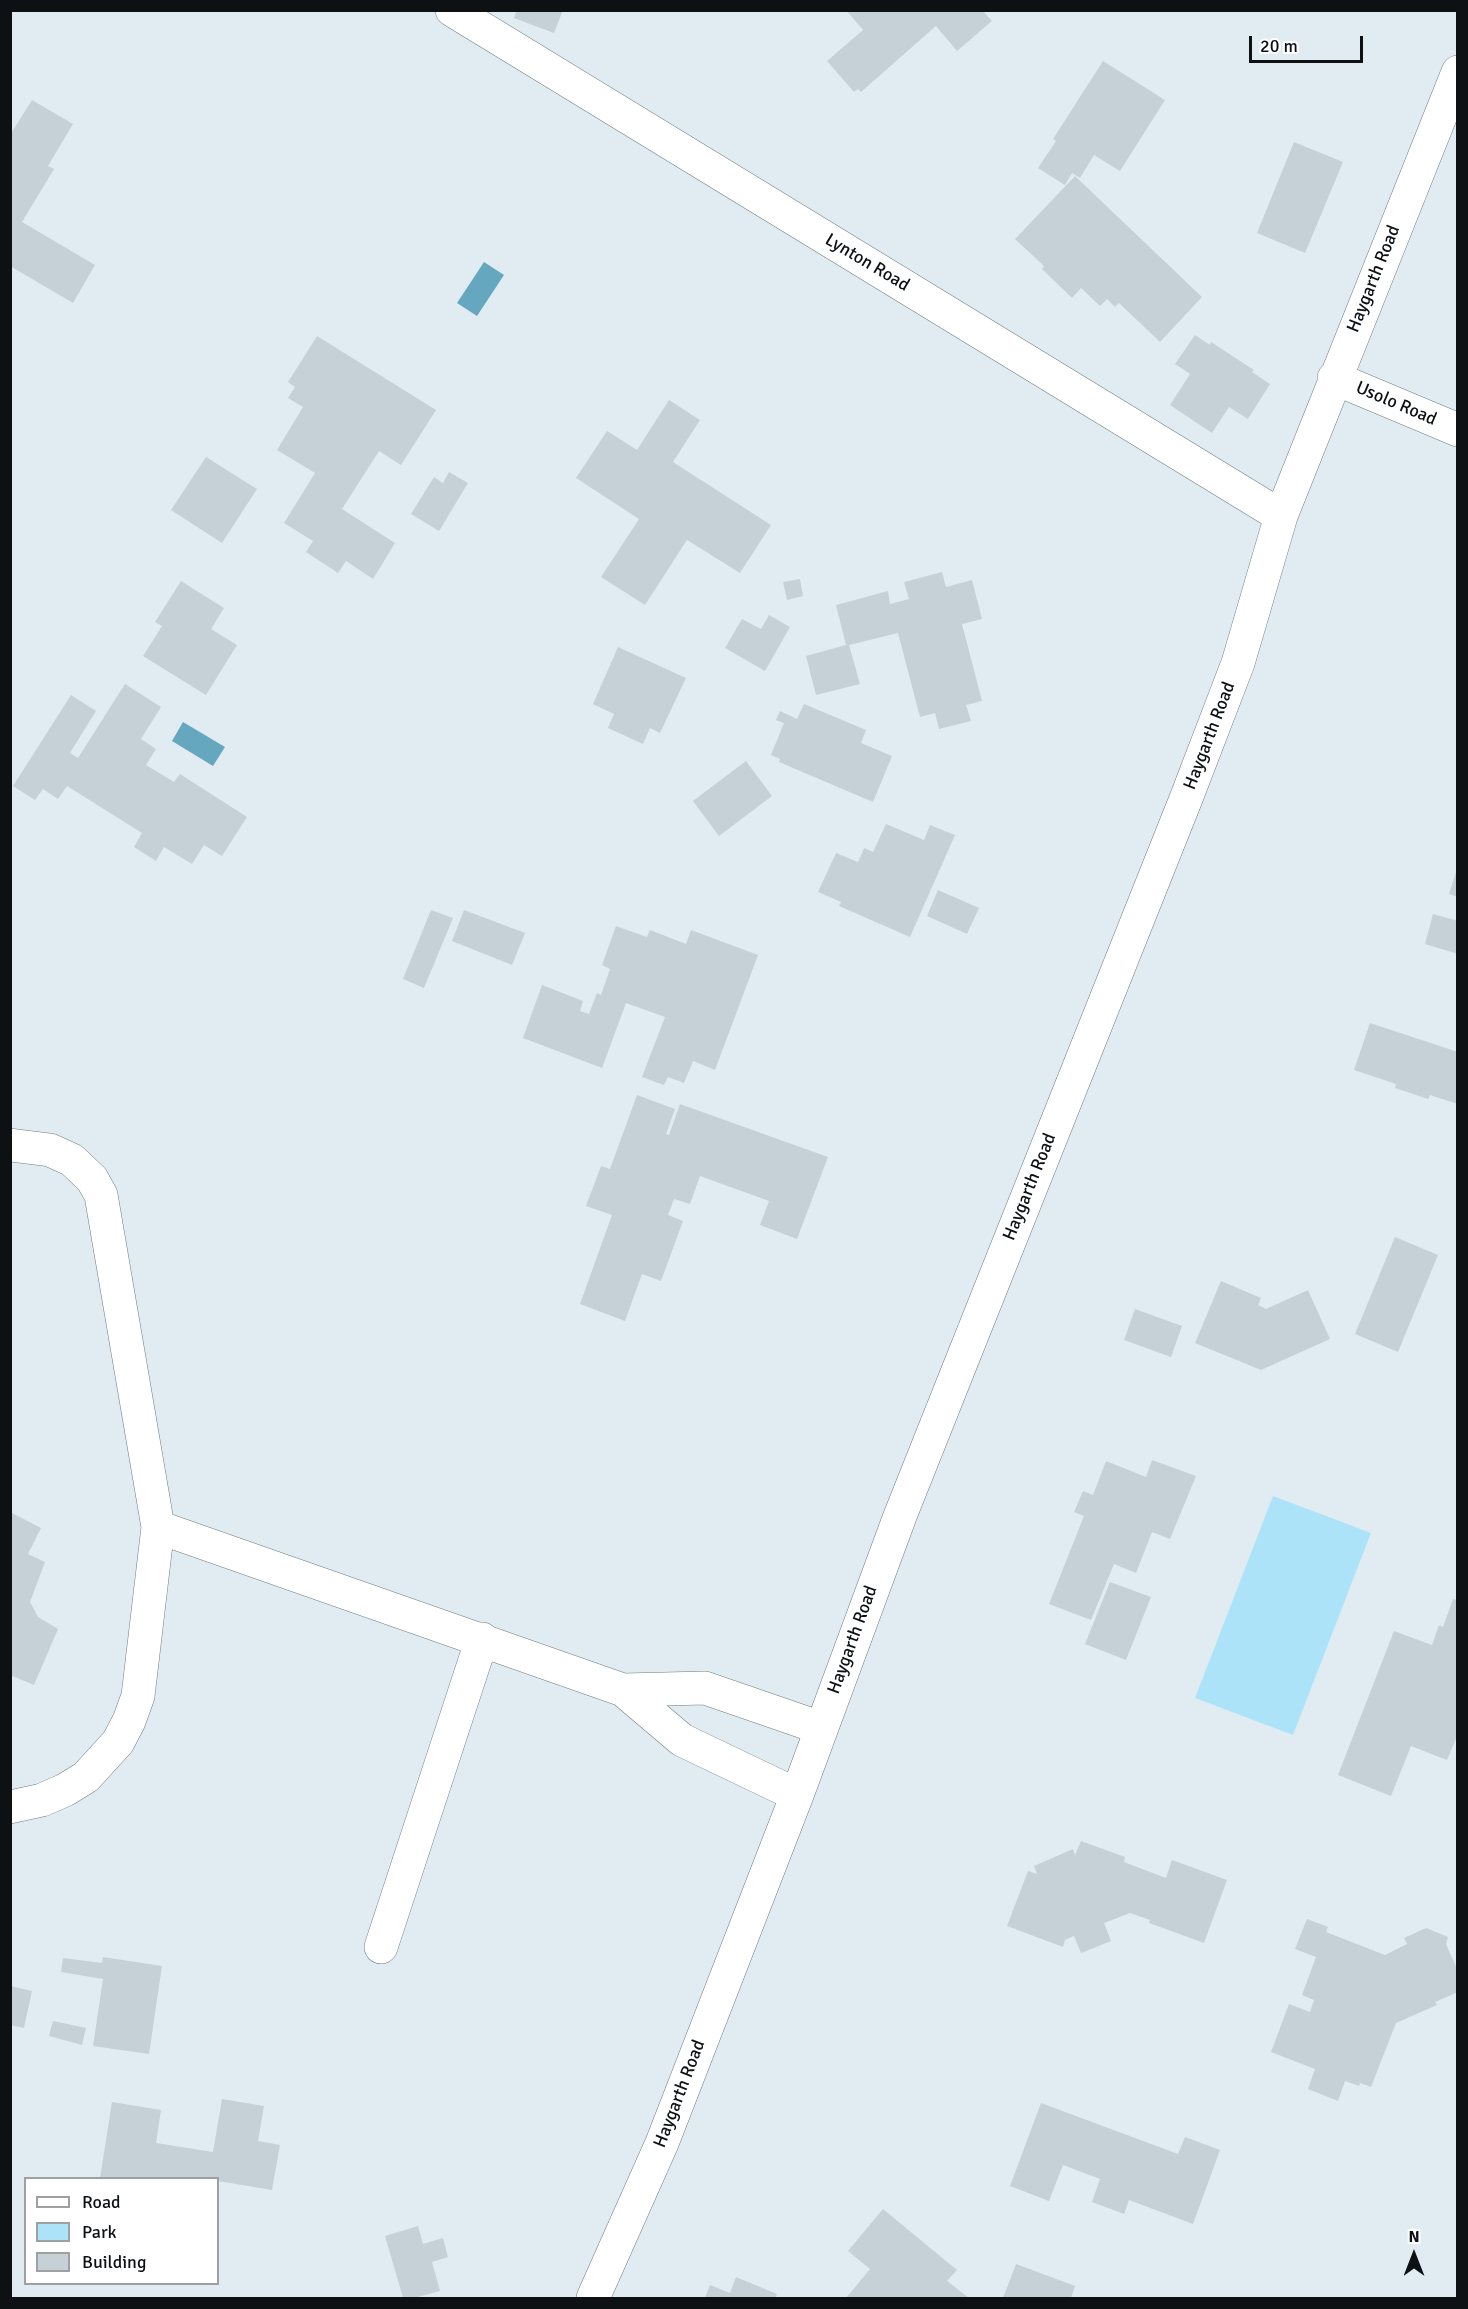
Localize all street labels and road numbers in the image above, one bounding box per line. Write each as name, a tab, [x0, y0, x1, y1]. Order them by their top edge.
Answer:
street label: Haygarth Road	[1343, 222, 1405, 336]
street label: Lynton Road	[821, 229, 913, 297]
street label: Usolo Road	[1352, 377, 1440, 431]
street label: Haygarth Road	[1180, 679, 1240, 793]
street label: Haygarth Road	[999, 1130, 1061, 1244]
street label: Haygarth Road	[823, 1583, 883, 1697]
street label: Haygarth Road	[650, 2037, 710, 2151]

